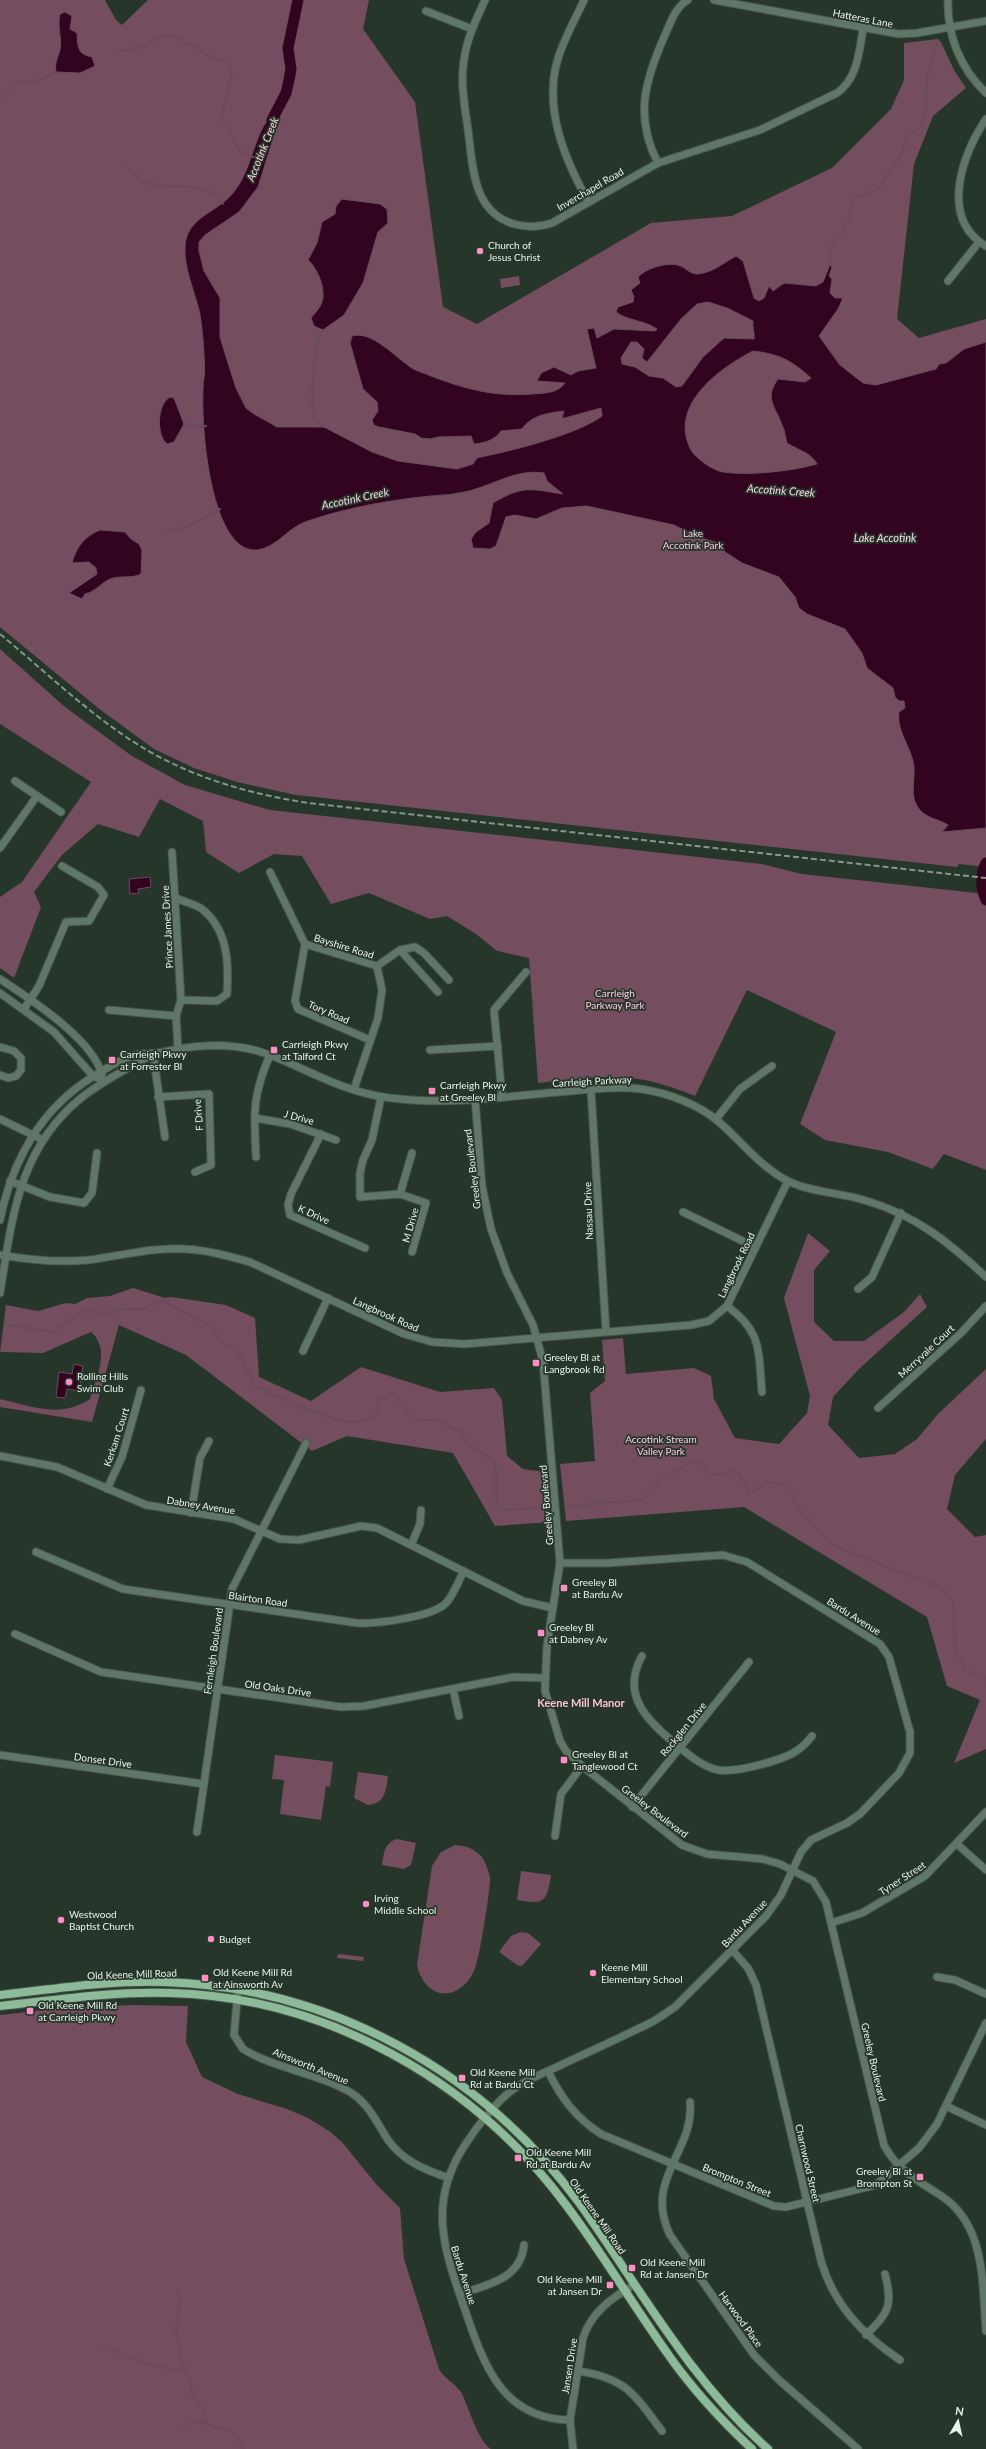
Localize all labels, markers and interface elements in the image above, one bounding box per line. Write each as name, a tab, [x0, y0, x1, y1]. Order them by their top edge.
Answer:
street label: Hatteras Lane	[832, 6, 894, 30]
water label: Accotink Creek	[243, 114, 281, 184]
street label: Inverchapel Road	[554, 165, 626, 213]
place label: Church of Jesus Christ	[488, 239, 541, 263]
marker: Church of Jesus Christ	[475, 246, 485, 256]
water label: Accotink Creek	[746, 481, 816, 499]
water label: Accotink Creek	[319, 484, 390, 512]
park label: Lake Accotink Park	[663, 527, 724, 551]
water label: Lake Accotink	[854, 531, 917, 544]
street label: Prince James Drive	[159, 885, 175, 969]
street label: Bayshire Road	[313, 931, 375, 961]
park label: Carrleigh Parkway Park	[585, 987, 646, 1011]
street label: Tory Road	[307, 998, 351, 1026]
place label: Carrleigh Pkwy at Talford Ct	[282, 1038, 349, 1062]
marker: Carrleigh Pkwy at Talford Ct	[269, 1045, 279, 1055]
place label: Carrleigh Pkwy at Forrester Bl	[120, 1048, 187, 1072]
marker: Carrleigh Pkwy at Forrester Bl	[107, 1055, 117, 1065]
street label: Carrleigh Parkway	[552, 1073, 633, 1089]
place label: Carrleigh Pkwy at Greeley Bl	[440, 1079, 507, 1103]
marker: Carrleigh Pkwy at Greeley Bl	[427, 1086, 437, 1096]
street label: F Drive	[191, 1099, 205, 1131]
street label: J Drive	[283, 1107, 315, 1127]
street label: Greeley Boulevard	[461, 1128, 483, 1210]
street label: Nassau Drive	[581, 1182, 595, 1240]
street label: K Drive	[296, 1202, 332, 1226]
street label: M Drive	[399, 1206, 421, 1244]
street label: Langbrook Road	[715, 1230, 757, 1300]
street label: Langbrook Road	[351, 1294, 421, 1334]
street label: Merryvale Court	[896, 1322, 957, 1380]
place label: Greeley Bl at Langbrook Rd	[544, 1351, 605, 1375]
marker: Greeley Bl at Langbrook Rd	[531, 1358, 541, 1368]
place label: Rolling Hills Swim Club	[77, 1370, 128, 1394]
marker: Rolling Hills Swim Club	[64, 1377, 74, 1387]
street label: Kerkam Court	[101, 1406, 131, 1468]
park label: Accotink Stream Valley Park	[625, 1433, 697, 1457]
street label: Greeley Boulevard	[537, 1464, 555, 1546]
street label: Dabney Avenue	[166, 1494, 236, 1516]
place label: Greeley Bl at Bardu Av	[572, 1576, 624, 1600]
marker: Greeley Bl at Bardu Av	[559, 1583, 569, 1593]
street label: Blairton Road	[228, 1589, 288, 1609]
street label: Bardu Avenue	[825, 1595, 883, 1637]
street label: Fernleigh Boulevard	[201, 1607, 225, 1695]
place label: Greeley Bl at Dabney Av	[549, 1621, 608, 1645]
marker: Greeley Bl at Dabney Av	[536, 1628, 546, 1638]
street label: Old Oaks Drive	[244, 1677, 312, 1699]
district label: Keene Mill Manor	[537, 1696, 626, 1709]
street label: Rockglen Drive	[657, 1699, 709, 1759]
place label: Greeley Bl at Tanglewood Ct	[572, 1748, 638, 1772]
street label: Donset Drive	[73, 1750, 133, 1770]
marker: Greeley Bl at Tanglewood Ct	[559, 1755, 569, 1765]
street label: Greeley Boulevard	[619, 1782, 691, 1840]
street label: Tyner Street	[876, 1858, 928, 1898]
place label: Irving Middle School	[374, 1892, 436, 1916]
street label: Bardu Avenue	[719, 1896, 769, 1950]
marker: Irving Middle School	[361, 1899, 371, 1909]
place label: Westwood Baptist Church	[69, 1908, 134, 1932]
marker: Westwood Baptist Church	[56, 1915, 66, 1925]
place label: Budget	[219, 1933, 251, 1945]
marker: Budget	[206, 1934, 216, 1944]
place label: Keene Mill Elementary School	[601, 1961, 683, 1985]
street label: Old Keene Mill Road	[87, 1966, 177, 1982]
place label: Old Keene Mill Rd at Ainsworth Av	[213, 1966, 292, 1990]
marker: Keene Mill Elementary School	[588, 1968, 598, 1978]
marker: Old Keene Mill Rd at Ainsworth Av	[200, 1973, 210, 1983]
place label: Old Keene Mill Rd at Carrleigh Pkwy	[38, 1999, 117, 2023]
marker: Old Keene Mill Rd at Carrleigh Pkwy	[25, 2006, 35, 2016]
street label: Greeley Boulevard	[859, 2021, 889, 2103]
street label: Ainsworth Avenue	[271, 2045, 351, 2087]
place label: Old Keene Mill Rd at Bardu Ct	[470, 2066, 535, 2090]
marker: Old Keene Mill Rd at Bardu Ct	[457, 2073, 467, 2083]
street label: Charnwood Street	[793, 2123, 823, 2204]
place label: Old Keene Mill Rd at Bardu Av	[526, 2146, 592, 2170]
marker: Old Keene Mill Rd at Bardu Av	[513, 2153, 523, 2163]
street label: Brompton Street	[701, 2161, 773, 2199]
place label: Greeley Bl at Brompton St	[856, 2165, 912, 2189]
marker: Greeley Bl at Brompton St	[915, 2172, 925, 2182]
street label: Old Keene Mill Road	[567, 2176, 629, 2256]
street label: Bardu Avenue	[449, 2244, 479, 2306]
place label: Old Keene Mill Rd at Jansen Dr	[640, 2256, 709, 2280]
marker: Old Keene Mill Rd at Jansen Dr	[627, 2263, 637, 2273]
place label: Old Keene Mill at Jansen Dr	[537, 2273, 602, 2297]
marker: Old Keene Mill at Jansen Dr	[605, 2280, 615, 2290]
street label: Harwood Place	[717, 2289, 765, 2349]
street label: Jansen Drive	[559, 2337, 579, 2395]
north arrow	[938, 2401, 978, 2441]
text: N	[954, 2404, 965, 2418]

